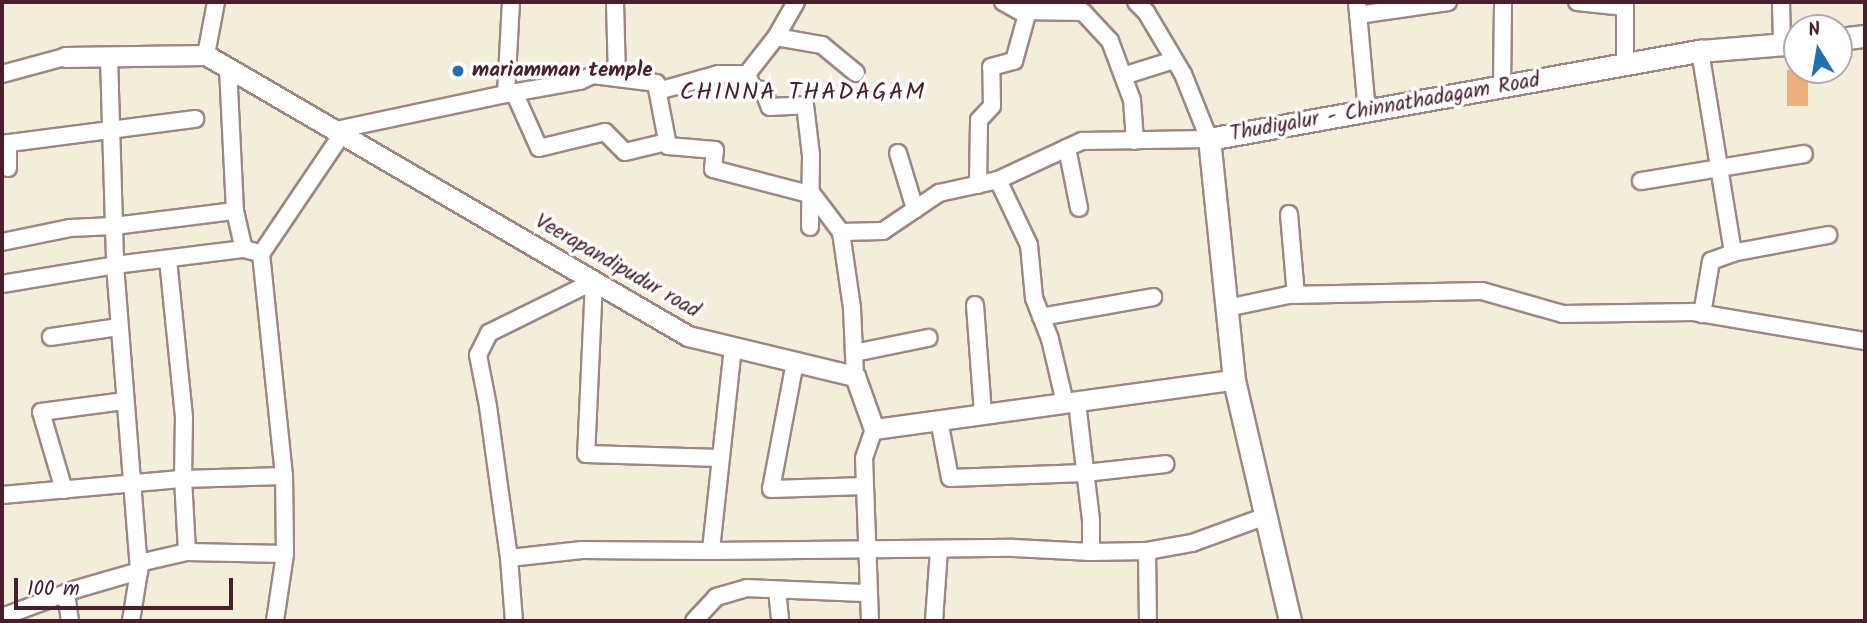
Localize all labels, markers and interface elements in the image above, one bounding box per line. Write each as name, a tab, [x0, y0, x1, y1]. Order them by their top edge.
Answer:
north arrow	[1783, 14, 1853, 84]
text: N	[1806, 14, 1823, 46]
place label: mariamman temple	[472, 58, 653, 84]
marker: mariamman temple	[450, 63, 466, 79]
street label: Thudiyalur - Chinnathadagam Road	[1228, 68, 1542, 148]
district label: CHINNA THADAGAM	[682, 79, 924, 107]
street label: Veerapandipudur road	[530, 210, 704, 324]
scale bar	[18, 564, 236, 608]
text: 100 m	[27, 573, 80, 606]

